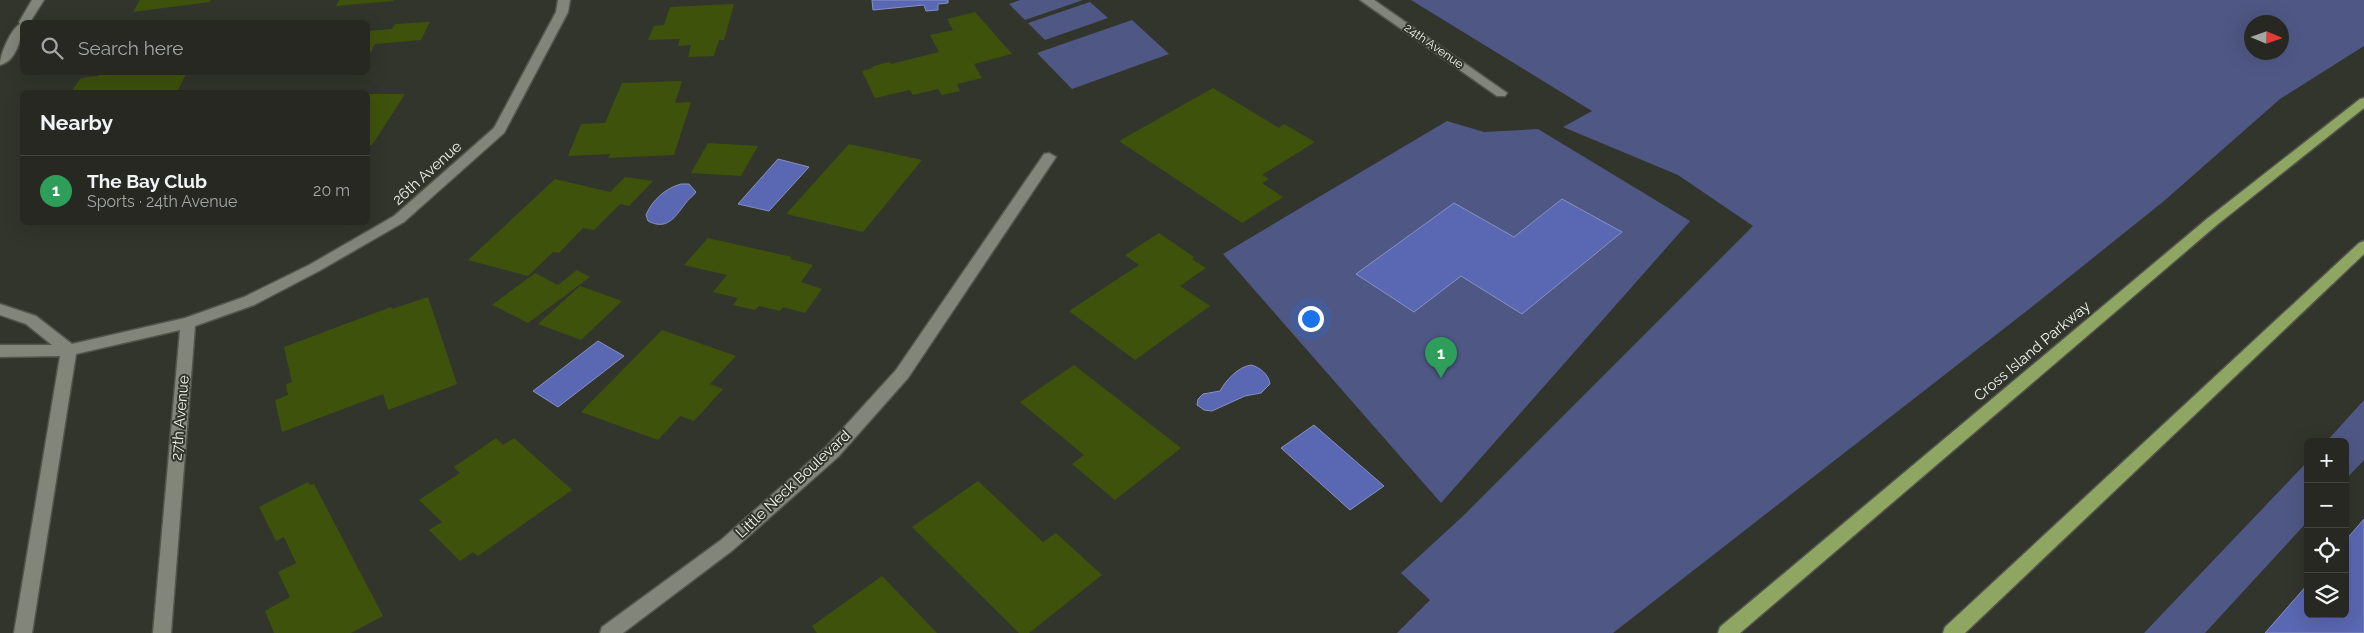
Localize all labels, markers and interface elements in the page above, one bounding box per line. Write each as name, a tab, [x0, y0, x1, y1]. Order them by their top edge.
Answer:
north arrow	[2244, 15, 2289, 60]
search box	[20, 20, 370, 75]
street label: 24th Avenue	[1402, 21, 1466, 71]
icon: search	[38, 34, 66, 62]
text: Search here	[78, 37, 184, 59]
text: Nearby	[40, 110, 113, 135]
street label: 26th Avenue	[389, 137, 465, 209]
text: The Bay Club	[87, 170, 207, 192]
text: 1	[52, 181, 60, 200]
text: 20 m	[313, 181, 350, 200]
text: Sports · 24th Avenue	[87, 192, 237, 211]
street label: Cross Island Parkway	[1970, 297, 2094, 405]
your location	[1298, 306, 1324, 332]
pin: 1	[1425, 337, 1457, 378]
street label: 27th Avenue	[167, 374, 193, 461]
street label: Little Neck Boulevard	[732, 426, 854, 542]
map controls	[2304, 438, 2349, 618]
button: +	[2304, 438, 2349, 483]
button: −	[2304, 483, 2349, 528]
button: locate	[2304, 528, 2349, 573]
button: layers	[2304, 573, 2349, 618]

